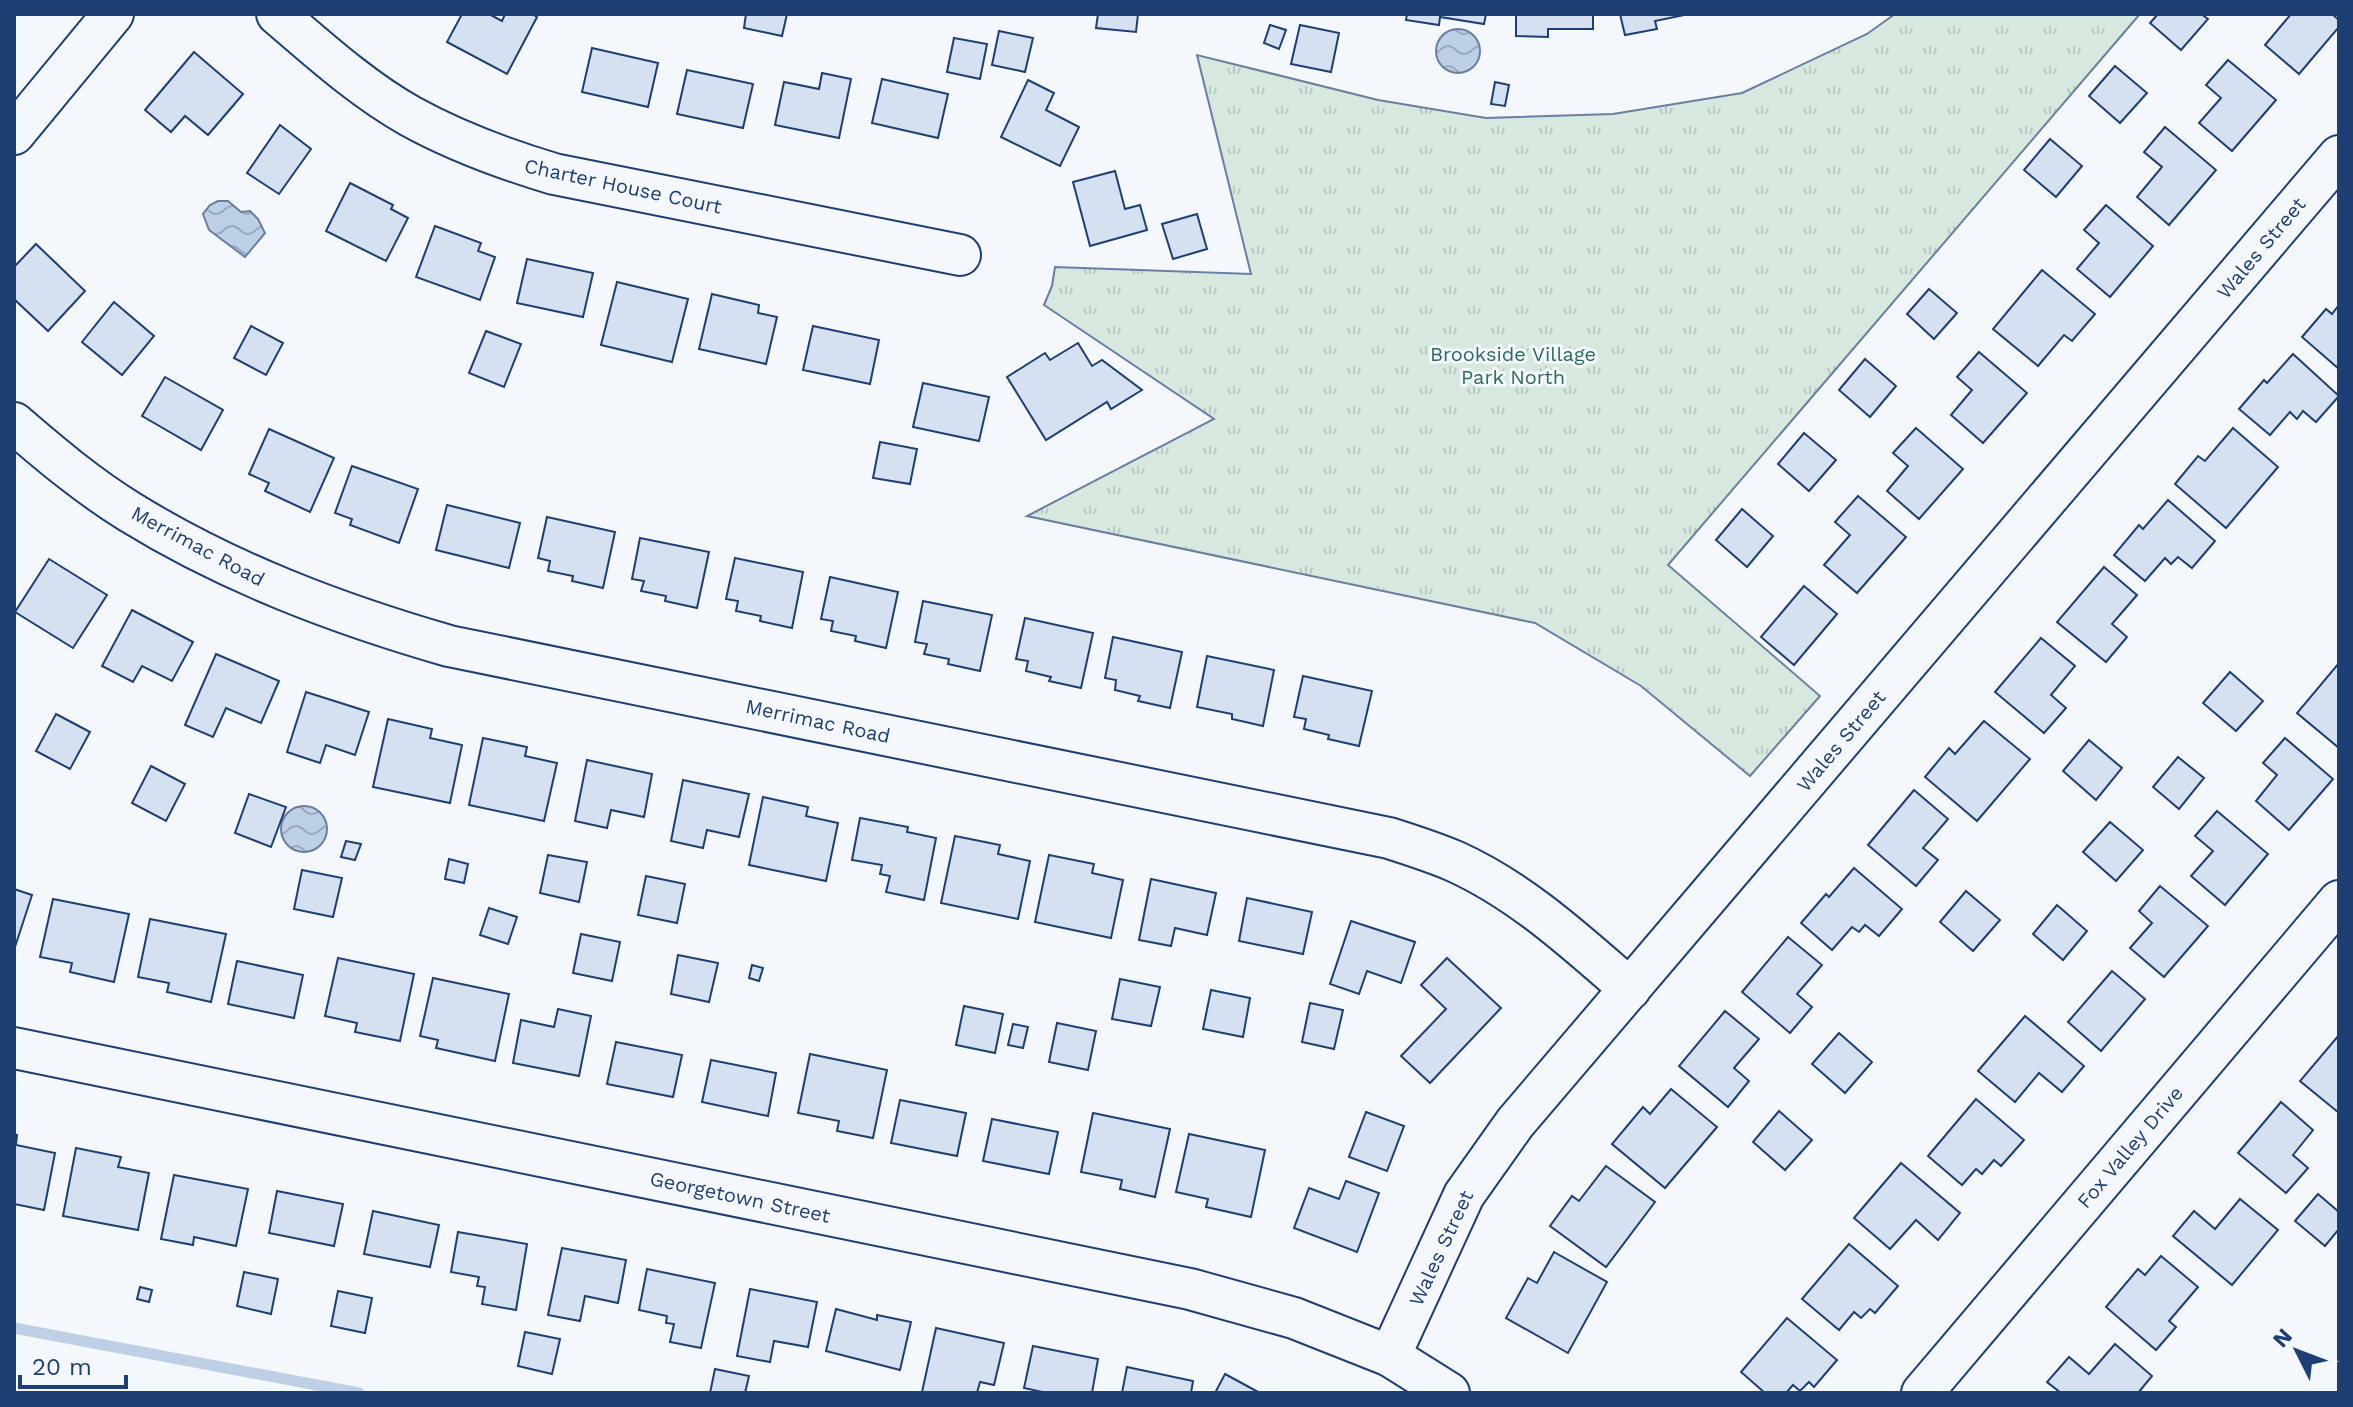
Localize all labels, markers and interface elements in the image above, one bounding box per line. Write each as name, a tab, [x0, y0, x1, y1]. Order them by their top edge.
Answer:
street label: Charter House Court	[522, 153, 724, 219]
street label: Wales Street	[2212, 192, 2311, 304]
park label: Brookside Village Park North	[1430, 342, 1596, 389]
street label: Merrimac Road	[127, 501, 269, 591]
street label: Wales Street	[1792, 685, 1891, 797]
street label: Merrimac Road	[743, 694, 893, 748]
street label: Fox Valley Drive	[2072, 1081, 2188, 1213]
street label: Georgetown Street	[648, 1166, 833, 1228]
street label: Wales Street	[1404, 1186, 1479, 1310]
north arrow	[2257, 1311, 2337, 1391]
text: N	[2268, 1324, 2297, 1352]
scale bar	[20, 1339, 126, 1389]
text: 20 m	[32, 1353, 92, 1381]

